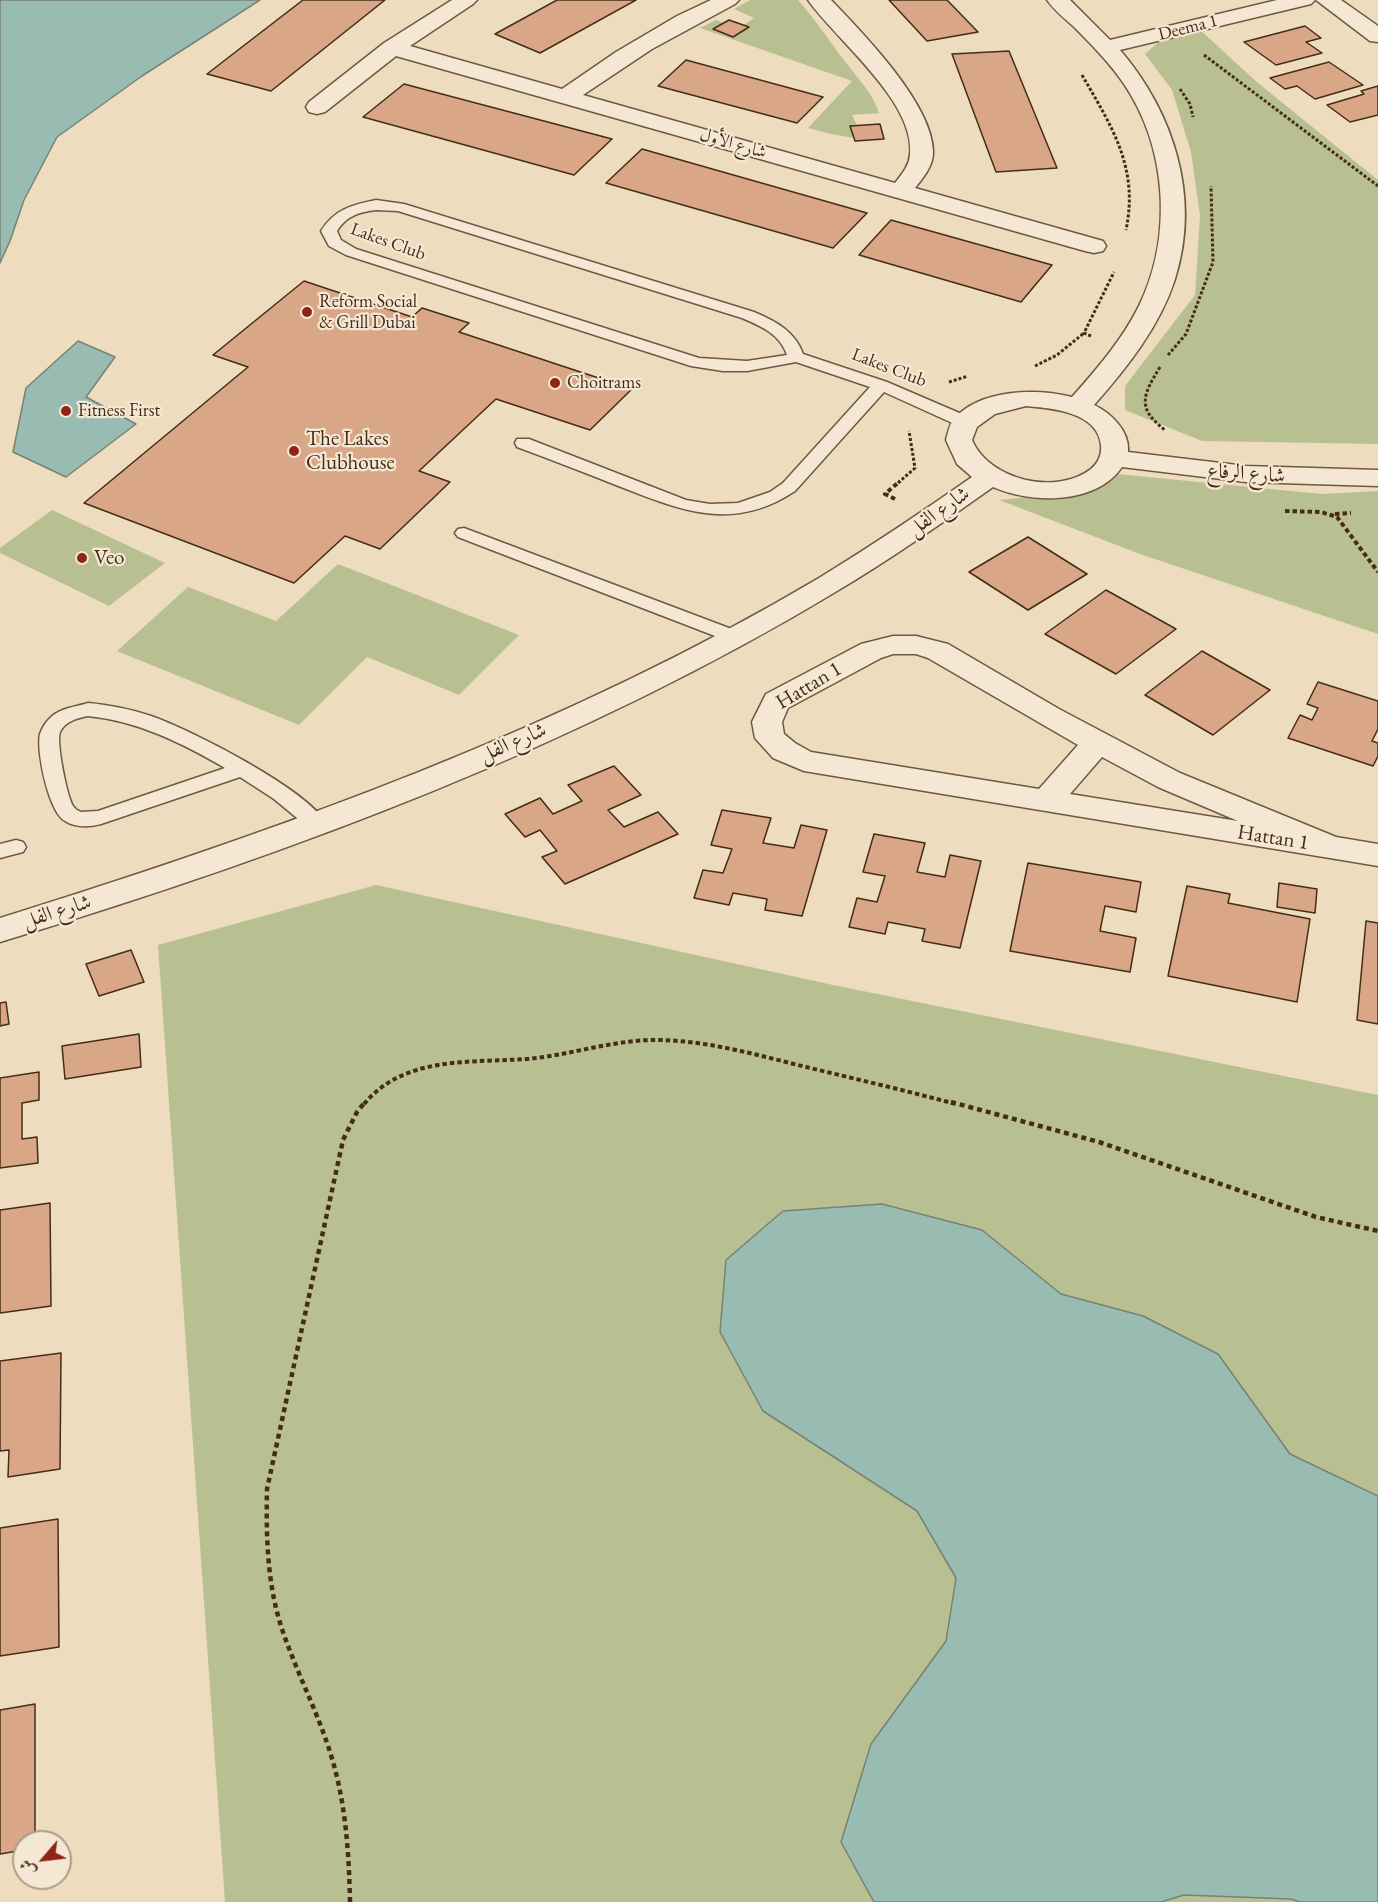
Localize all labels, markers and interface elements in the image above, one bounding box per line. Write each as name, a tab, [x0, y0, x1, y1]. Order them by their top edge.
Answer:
street label: Deema 1	[1156, 10, 1220, 46]
street label: شارع الأول	[697, 124, 769, 164]
street label: Lakes Club	[347, 218, 429, 266]
place label: Reform Social & Grill Dubai	[319, 291, 417, 334]
marker: Reform Social & Grill Dubai	[300, 305, 314, 319]
street label: Lakes Club	[849, 344, 929, 392]
place label: Choitrams	[567, 372, 641, 394]
marker: Choitrams	[548, 376, 562, 390]
place label: Fitness First	[78, 400, 160, 422]
marker: Fitness First	[59, 404, 73, 418]
place label: The Lakes Clubhouse	[306, 426, 395, 476]
marker: The Lakes Clubhouse	[287, 444, 301, 458]
street label: شارع الرفاع	[1206, 459, 1286, 489]
street label: شارع الفل	[903, 482, 975, 542]
place label: Veo	[94, 545, 124, 571]
marker: Veo	[75, 551, 89, 565]
street label: Hattan 1	[772, 657, 846, 715]
street label: شارع الفل	[476, 718, 550, 768]
street label: Hattan 1	[1235, 820, 1311, 856]
street label: شارع الفل	[20, 890, 94, 934]
north arrow	[12, 1830, 72, 1890]
text: ش	[14, 1856, 40, 1880]

